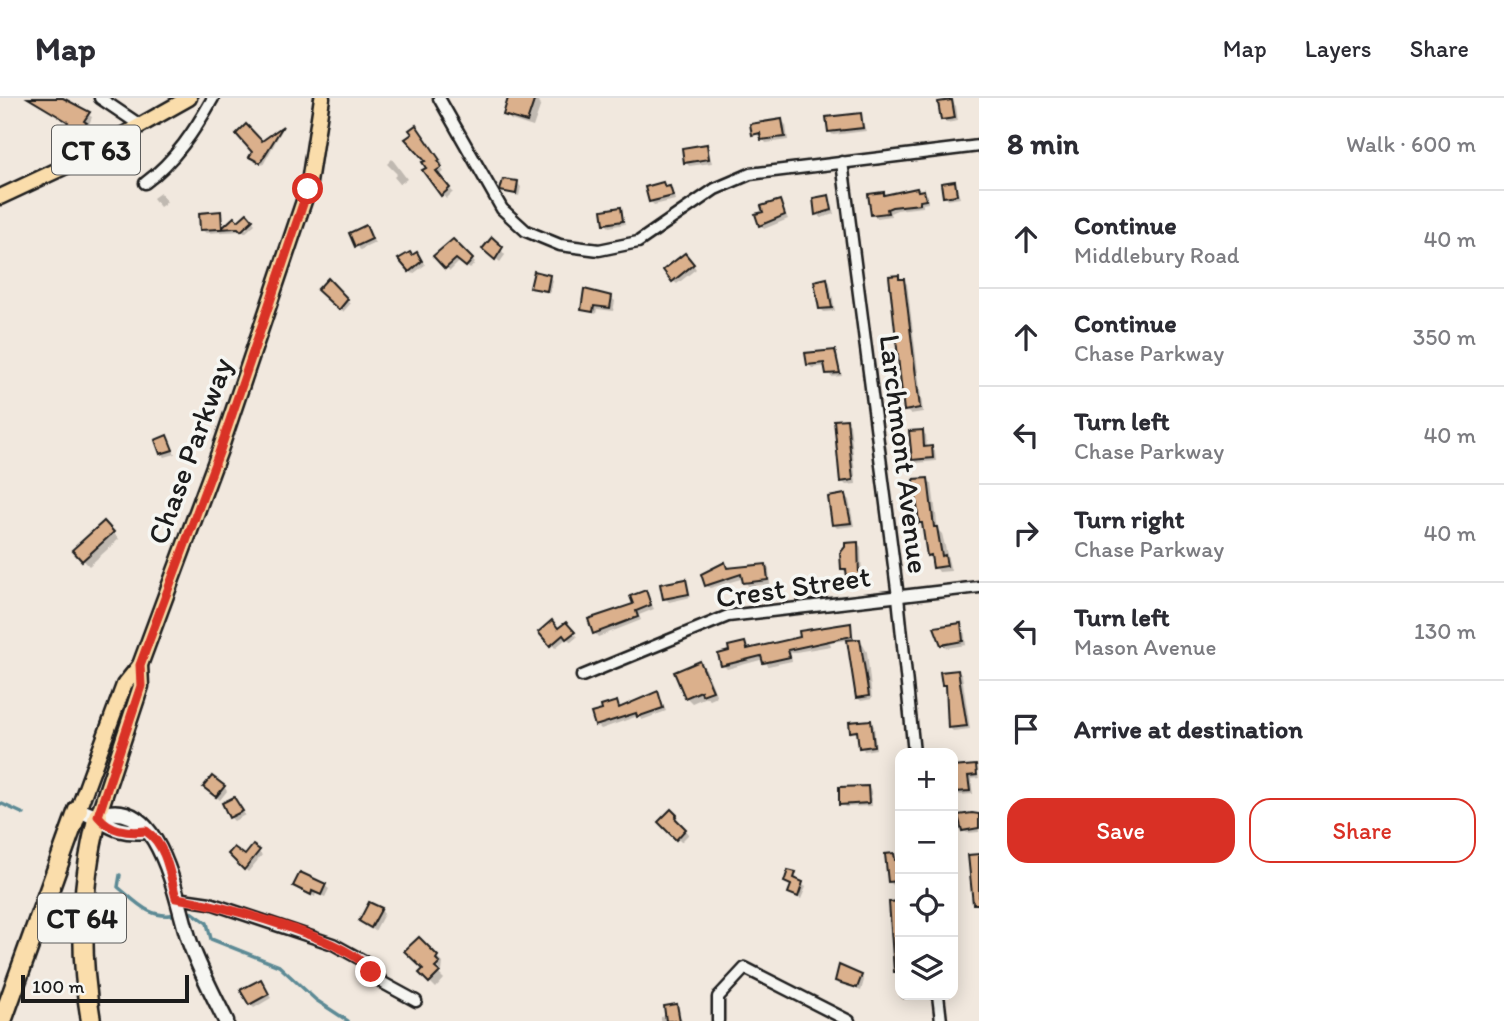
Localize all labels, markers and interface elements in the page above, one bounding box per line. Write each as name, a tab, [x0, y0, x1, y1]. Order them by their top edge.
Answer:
text: Map	[35, 29, 96, 68]
text: Map	[1223, 34, 1267, 63]
text: Layers	[1305, 34, 1372, 63]
text: Share	[1410, 34, 1469, 63]
text: 8 min	[1007, 125, 1079, 162]
road number: CT 63	[52, 126, 140, 174]
text: Walk · 600 m	[1346, 130, 1476, 158]
route start	[292, 173, 323, 204]
text: Continue	[1074, 209, 1177, 241]
icon: ahead	[1007, 220, 1045, 258]
text: 40 m	[1423, 225, 1476, 253]
text: Middlebury Road	[1074, 241, 1239, 269]
text: Continue	[1074, 307, 1177, 339]
icon: ahead	[1007, 318, 1045, 356]
text: 350 m	[1413, 323, 1476, 351]
street label: Larchmont Avenue	[871, 332, 938, 576]
text: Chase Parkway	[1074, 339, 1224, 367]
street label: Chase Parkway	[139, 353, 240, 549]
text: Turn left	[1074, 405, 1170, 437]
icon: left	[1007, 416, 1045, 454]
text: 40 m	[1423, 421, 1476, 449]
text: Chase Parkway	[1074, 437, 1224, 465]
text: Turn right	[1074, 503, 1185, 535]
icon: right	[1007, 514, 1045, 552]
text: 40 m	[1423, 519, 1476, 547]
text: Chase Parkway	[1074, 535, 1224, 563]
street label: Crest Street	[713, 557, 873, 616]
text: Turn left	[1074, 601, 1170, 633]
icon: left	[1007, 612, 1045, 650]
text: 130 m	[1414, 617, 1476, 645]
text: Mason Avenue	[1074, 633, 1217, 661]
icon: arrive	[1007, 710, 1045, 748]
text: Arrive at destination	[1074, 713, 1303, 745]
map controls	[895, 748, 958, 1000]
button: +	[895, 748, 958, 811]
button: Save	[1007, 798, 1235, 863]
button: Share	[1249, 798, 1476, 863]
button: −	[895, 811, 958, 874]
button: locate	[895, 874, 958, 937]
road number: CT 64	[38, 894, 126, 942]
button: layers	[895, 937, 958, 1000]
route end	[355, 956, 386, 987]
scale bar	[21, 972, 189, 1004]
text: 100 m	[32, 975, 84, 998]

